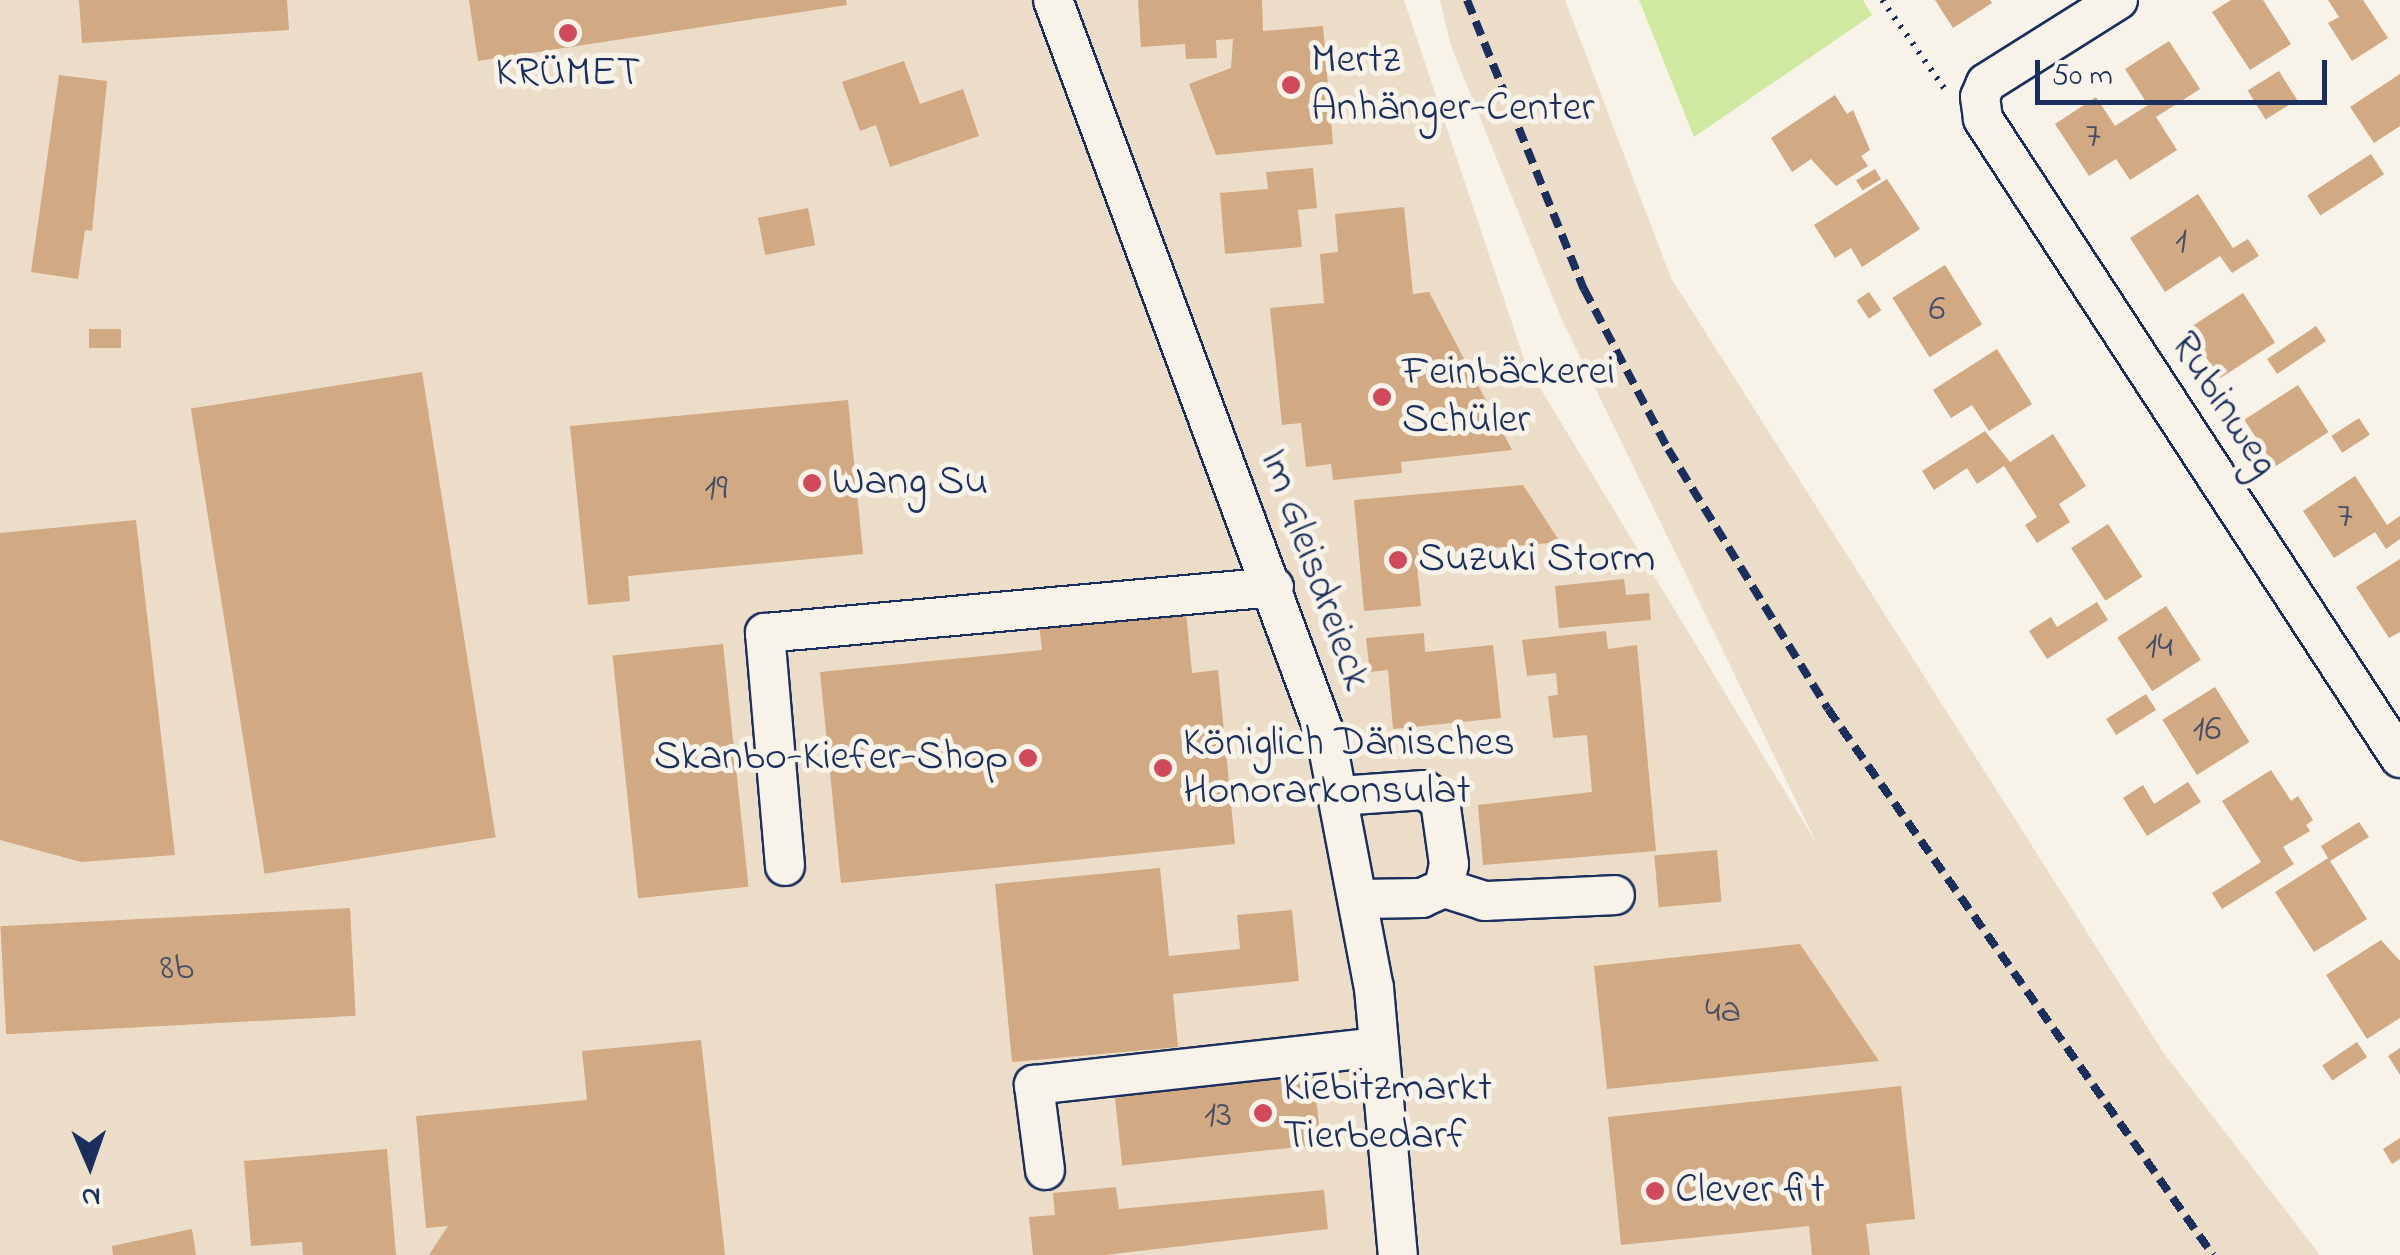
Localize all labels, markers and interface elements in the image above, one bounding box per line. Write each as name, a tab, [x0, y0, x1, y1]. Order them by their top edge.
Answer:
marker: KRÜMET	[557, 22, 579, 44]
place label: Mertz Anhänger-Center	[1311, 36, 1594, 134]
scale bar	[2040, 40, 2332, 102]
place label: KRÜMET	[495, 49, 641, 99]
text: 50 m	[2052, 55, 2113, 99]
marker: Mertz Anhänger-Center	[1280, 74, 1302, 96]
house number: 7	[2085, 115, 2101, 161]
house number: 1	[2175, 220, 2187, 266]
house number: 6	[1929, 288, 1945, 334]
street label: Rubinweg	[2158, 323, 2288, 487]
place label: Feinbäckerei Schüler	[1402, 348, 1615, 446]
marker: Feinbäckerei Schüler	[1371, 386, 1393, 408]
street label: Im Gleisdreieck	[1247, 443, 1381, 697]
place label: Wang Su	[832, 458, 988, 508]
house number: 19	[704, 467, 728, 513]
marker: Wang Su	[801, 472, 823, 494]
house number: 7	[2337, 495, 2353, 541]
place label: Suzuki Storm	[1418, 535, 1655, 585]
marker: Suzuki Storm	[1387, 549, 1409, 571]
house number: 14	[2145, 625, 2173, 671]
house number: 16	[2193, 708, 2221, 754]
place label: Königlich Dänisches Honorarkonsulat	[1183, 719, 1515, 818]
place label: Skanbo-Kiefer-Shop	[654, 733, 1008, 783]
marker: Skanbo-Kiefer-Shop	[1017, 747, 1039, 769]
marker: Königlich Dänisches Honorarkonsulat	[1152, 757, 1174, 779]
house number: 8b	[160, 947, 194, 993]
house number: 4a	[1705, 990, 1741, 1036]
place label: Kiebitzmarkt Tierbedarf	[1283, 1064, 1492, 1162]
house number: 13	[1204, 1094, 1232, 1140]
marker: Kiebitzmarkt Tierbedarf	[1252, 1102, 1274, 1124]
north arrow	[40, 1115, 140, 1215]
place label: Clever fit	[1675, 1166, 1825, 1216]
text: N	[81, 1175, 101, 1216]
marker: Clever fit	[1644, 1180, 1666, 1202]

